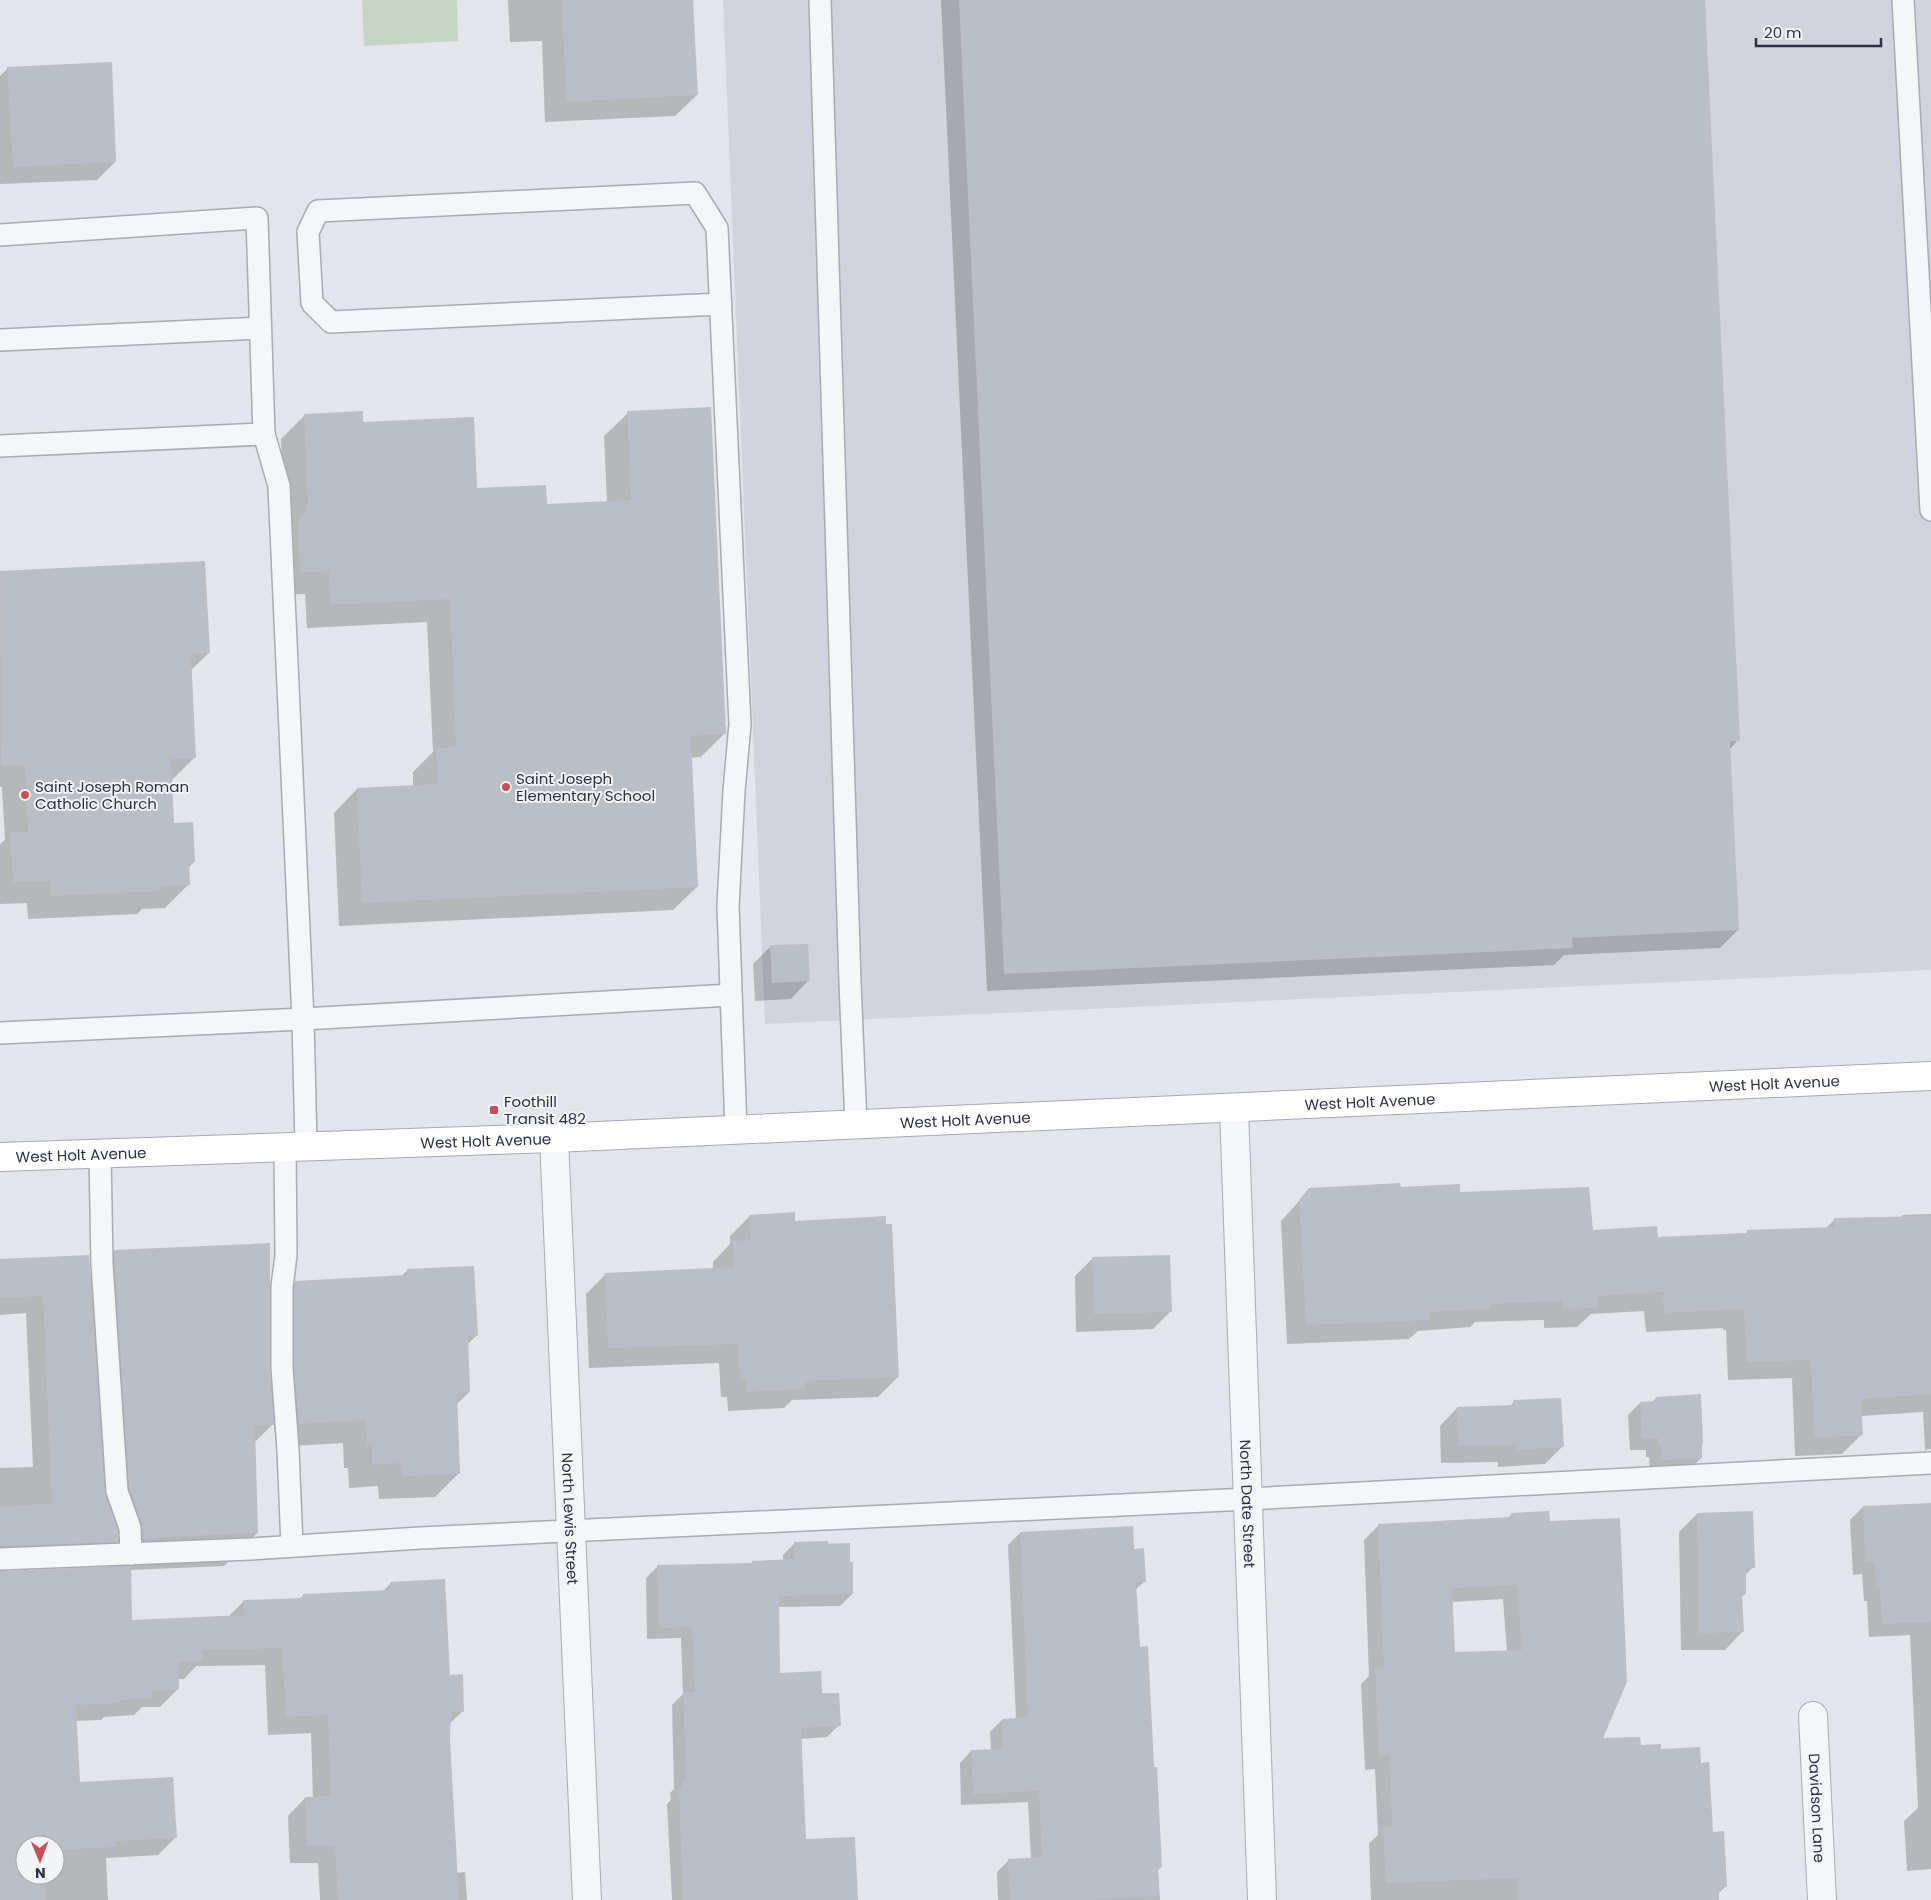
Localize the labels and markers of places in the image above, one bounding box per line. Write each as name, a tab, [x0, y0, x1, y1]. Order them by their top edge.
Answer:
place label: Saint Joseph Elementary School	[516, 768, 655, 806]
place label: Saint Joseph Roman Catholic Church	[35, 776, 189, 814]
marker: Saint Joseph Elementary School	[500, 781, 512, 793]
marker: Saint Joseph Roman Catholic Church	[19, 789, 31, 801]
place label: Foothill Transit 482	[504, 1091, 586, 1129]
marker: Foothill Transit 482	[488, 1104, 500, 1116]

